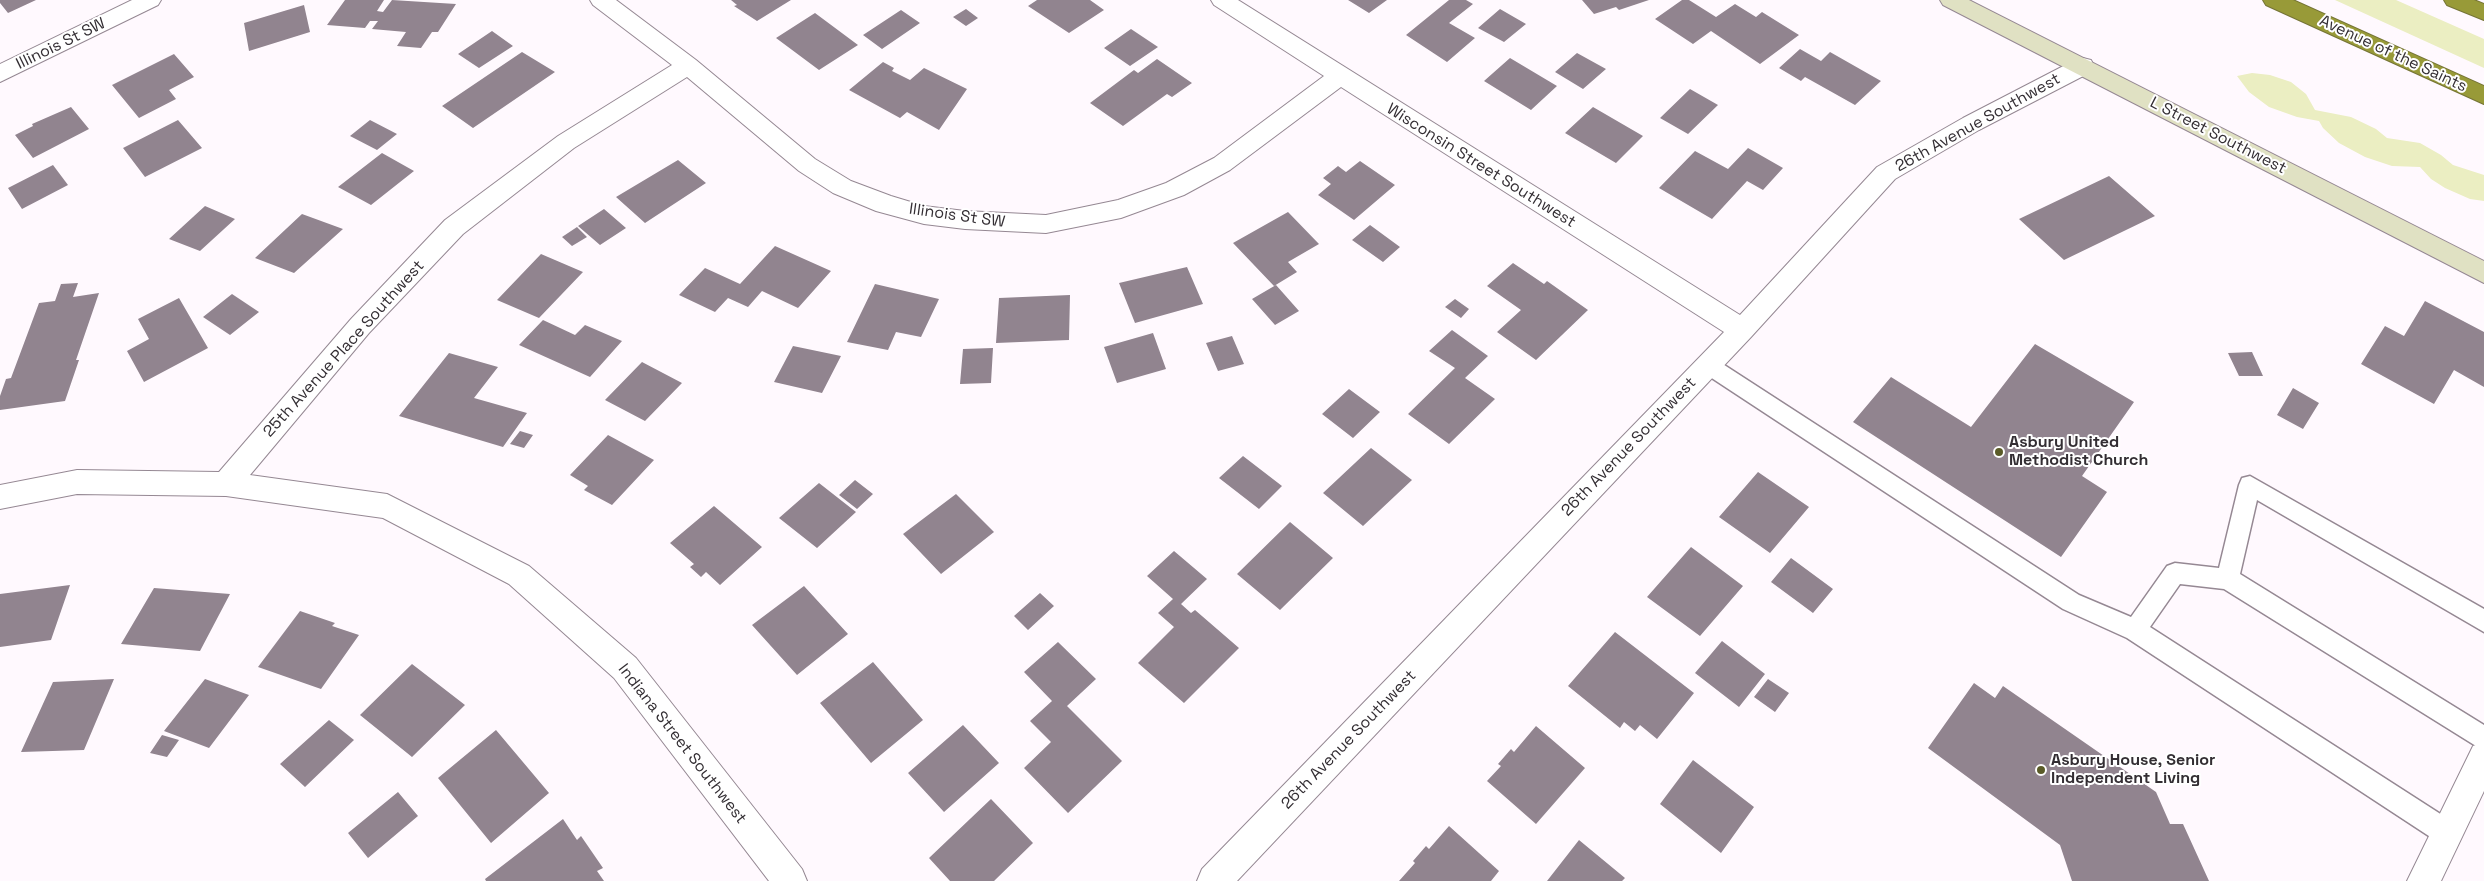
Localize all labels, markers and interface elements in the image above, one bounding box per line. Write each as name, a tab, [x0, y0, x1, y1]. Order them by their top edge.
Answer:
street label: Avenue of the Saints	[2316, 11, 2470, 97]
street label: Illinois St SW	[13, 14, 109, 74]
street label: 26th Avenue Southwest	[1892, 70, 2064, 176]
street label: L Street Southwest	[2147, 93, 2289, 179]
street label: Wisconsin Street Southwest	[1383, 100, 1579, 232]
street label: Illinois St SW	[908, 200, 1006, 232]
street label: 25th Avenue Place Southwest	[260, 257, 428, 441]
street label: 26th Avenue Southwest	[1558, 374, 1700, 520]
place label: Asbury United Methodist Church	[2009, 433, 2148, 471]
marker: Asbury United Methodist Church	[1993, 446, 2005, 458]
street label: Indiana Street Southwest	[614, 660, 750, 828]
street label: 26th Avenue Southwest	[1278, 667, 1420, 813]
place label: Asbury House, Senior Independent Living	[2051, 751, 2215, 789]
marker: Asbury House, Senior Independent Living	[2035, 764, 2047, 776]

